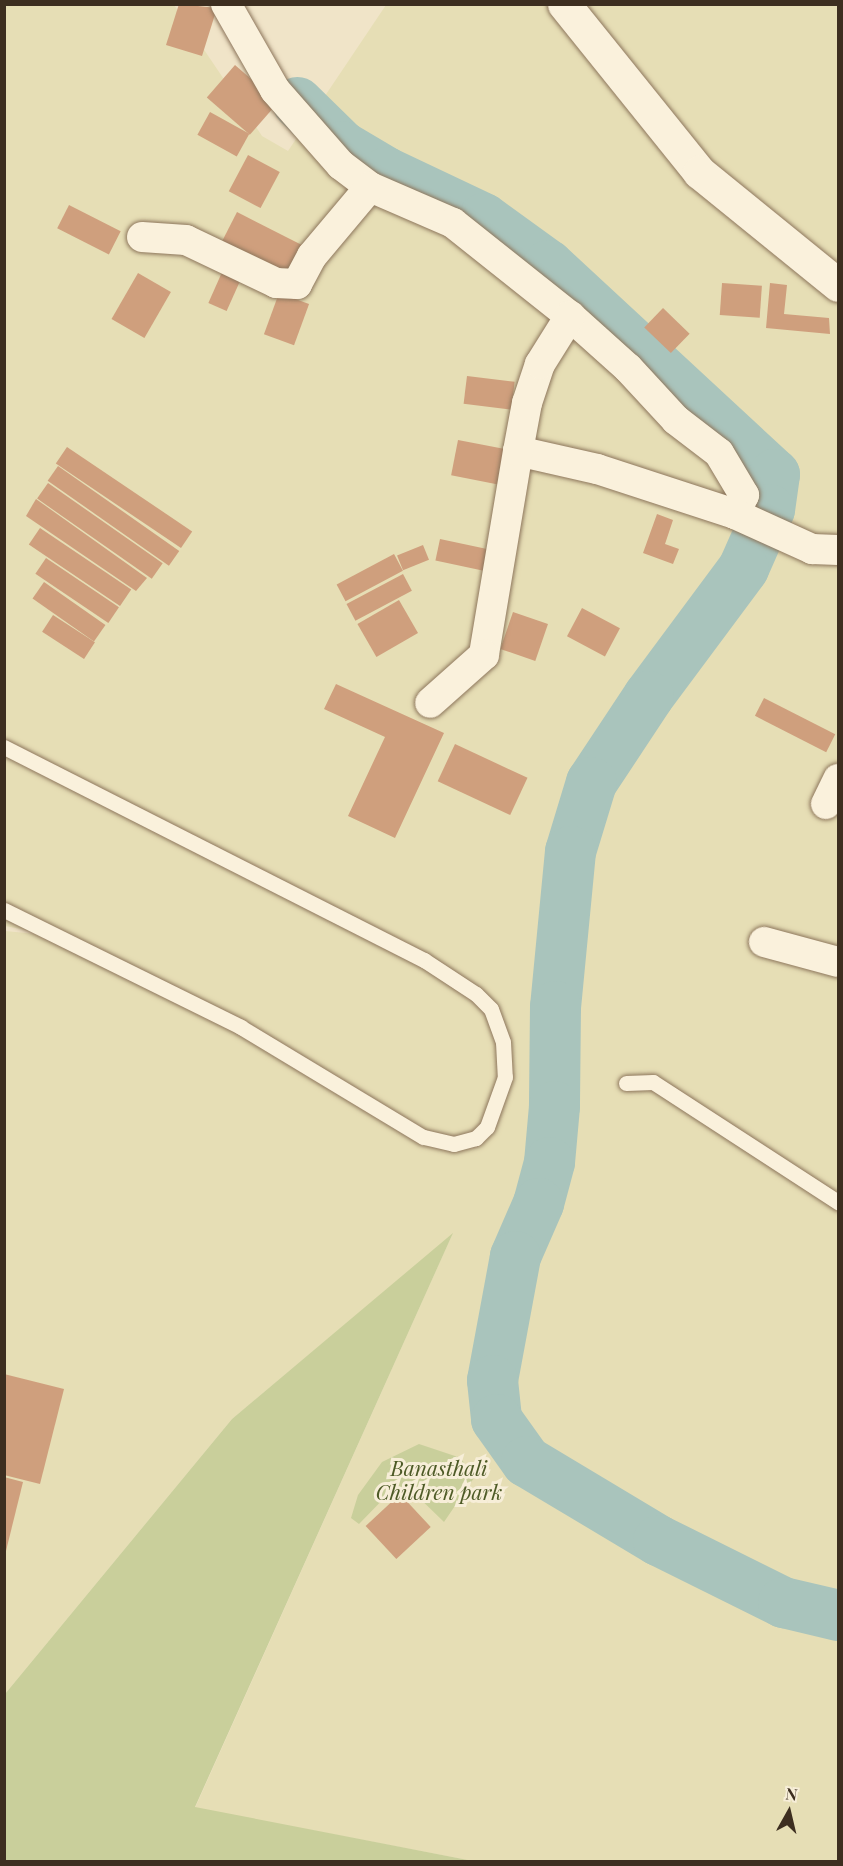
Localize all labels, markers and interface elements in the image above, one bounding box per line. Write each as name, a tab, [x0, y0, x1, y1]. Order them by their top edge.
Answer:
park label: Banasthali Children park	[376, 1454, 502, 1504]
north arrow	[759, 1782, 819, 1842]
text: N	[784, 1782, 799, 1805]

